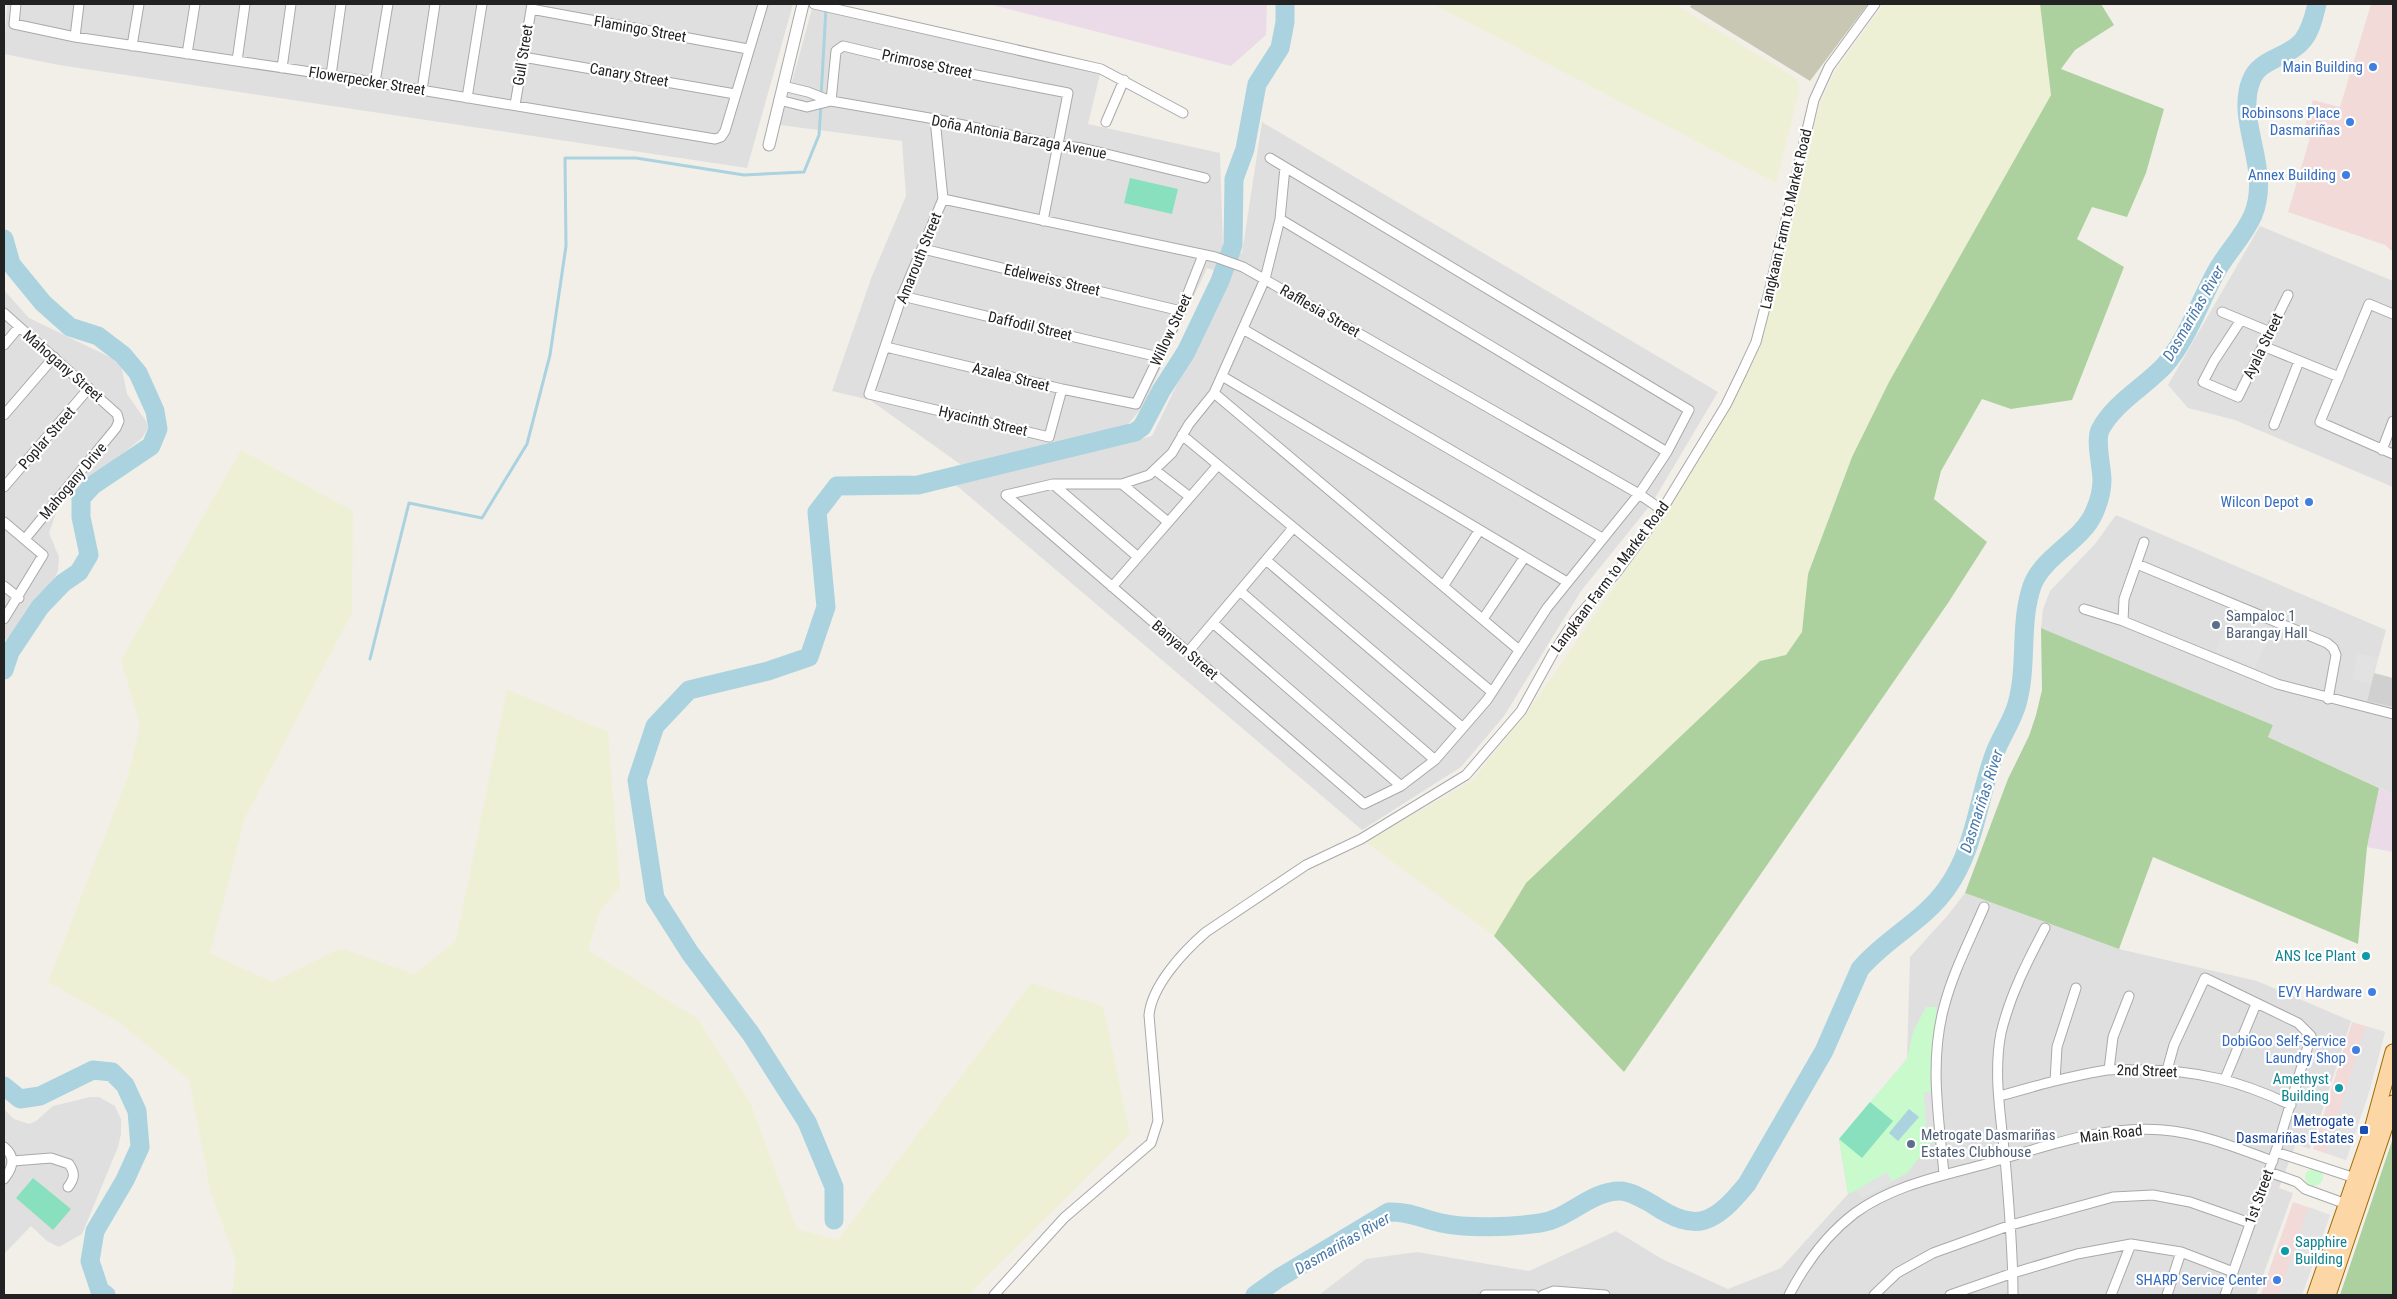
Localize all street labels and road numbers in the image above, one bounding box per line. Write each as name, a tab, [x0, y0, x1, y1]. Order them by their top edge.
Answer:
street label: Flamingo Street	[592, 12, 688, 46]
street label: Gull Street	[509, 23, 537, 87]
street label: Primrose Street	[880, 46, 974, 82]
street label: Canary Street	[588, 59, 670, 91]
street label: Flowerpecker Street	[307, 63, 427, 99]
street label: Doña Antonia Barzaga Avenue	[930, 111, 1108, 163]
street label: Langkaan Farm to Market Road	[1757, 127, 1815, 311]
street label: Amarouth Street	[893, 210, 945, 306]
street label: Edelweiss Street	[1002, 260, 1102, 300]
street label: Rafflesia Street	[1277, 281, 1363, 341]
street label: Willow Street	[1146, 291, 1196, 369]
street label: Daffodil Street	[986, 308, 1074, 344]
street label: Ayala Street	[2239, 310, 2287, 382]
street label: Mahogany Street	[19, 326, 107, 406]
street label: Azalea Street	[971, 359, 1051, 395]
street label: Hyacinth Street	[937, 402, 1029, 440]
street label: Poplar Street	[15, 403, 79, 473]
street label: Mahogany Drive	[36, 439, 110, 523]
street label: Langkaan Farm to Market Road	[1547, 498, 1673, 656]
street label: Banyan Street	[1148, 616, 1222, 684]
street label: 2nd Street	[2116, 1061, 2178, 1081]
street label: Main Road	[2079, 1121, 2143, 1147]
street label: 1st Street	[2241, 1167, 2277, 1227]

